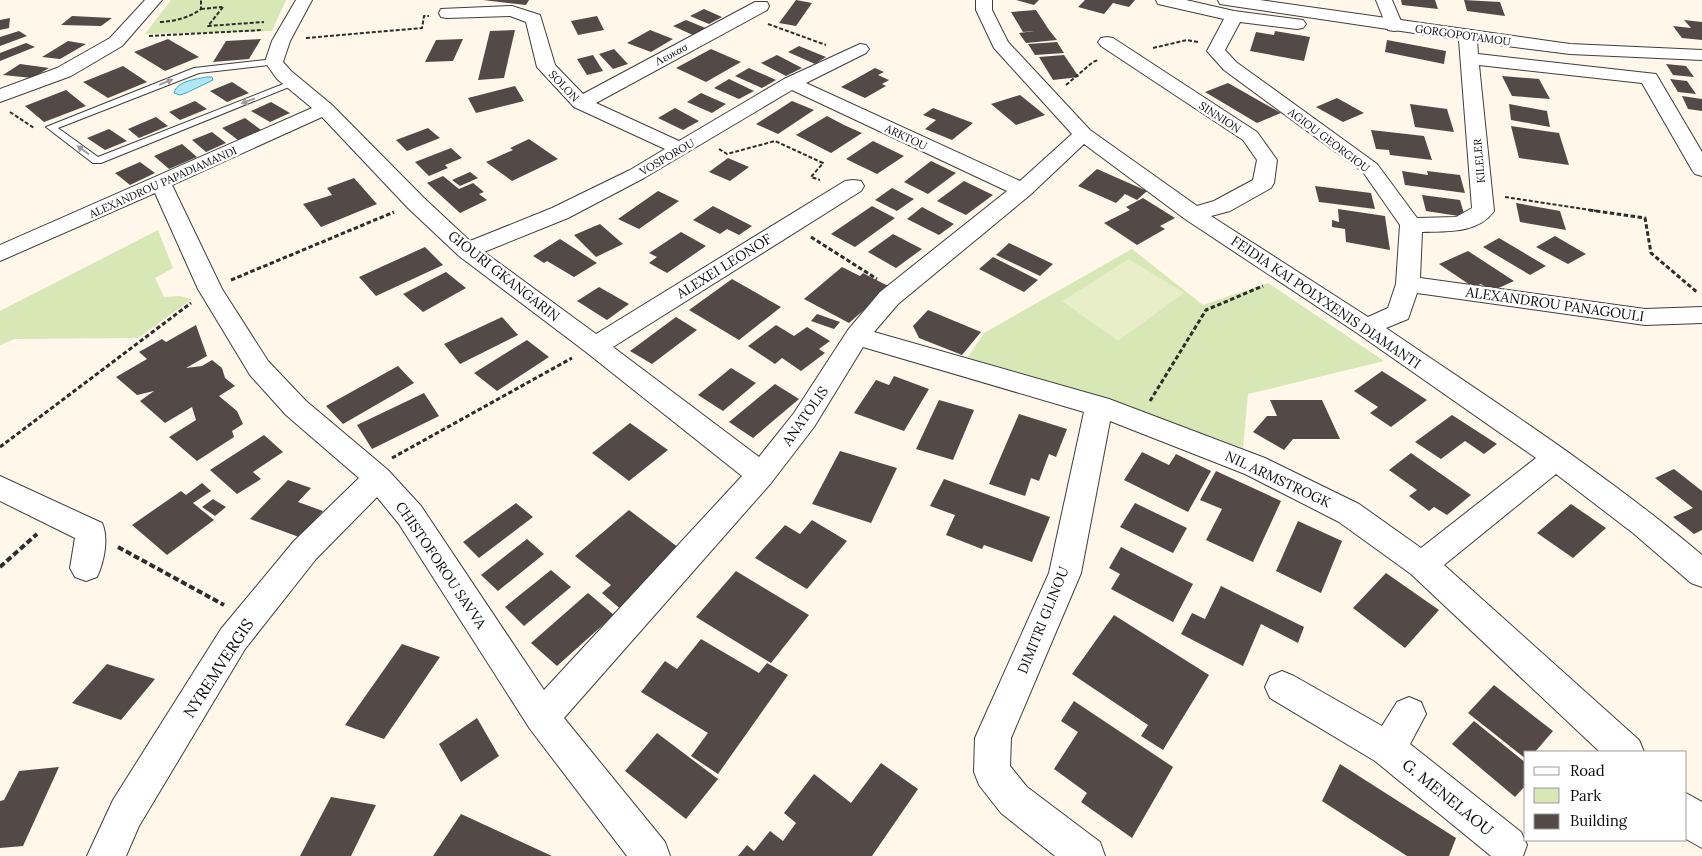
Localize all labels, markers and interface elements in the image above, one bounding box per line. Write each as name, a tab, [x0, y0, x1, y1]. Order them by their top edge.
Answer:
street label: GORGOPOTAMOU	[1414, 21, 1512, 49]
street label: Λευκασ	[652, 40, 690, 68]
street label: SOLON	[546, 67, 582, 105]
one-way arrow	[159, 78, 174, 86]
one-way arrow	[241, 98, 256, 105]
street label: SINNION	[1196, 98, 1244, 136]
street label: AGIOU GEORGIOU	[1285, 104, 1372, 175]
street label: ARKTOU	[882, 121, 929, 153]
street label: VOSPOROU	[636, 136, 697, 179]
street label: KILELER	[1470, 138, 1488, 184]
street label: ALEXANDROU PAPADIAMANDI	[86, 143, 239, 221]
one-way arrow	[76, 145, 90, 155]
street label: GIOURI GKANGARIN	[444, 227, 564, 325]
street label: ALEXEI LEONOF	[672, 229, 775, 303]
street label: FEIDIA KAI POLYXENIS DIAMANTI	[1228, 232, 1424, 372]
street label: ALEXANDROU PANAGOULI	[1464, 282, 1645, 325]
street label: ANATOLIS	[777, 383, 832, 450]
street label: NIL ARMSTROGK	[1222, 447, 1334, 512]
street label: CHISTOFOROU SAVVA	[392, 498, 490, 632]
street label: DIMITRI GLINOU	[1013, 563, 1073, 676]
street label: NYREMVERGIS	[179, 615, 257, 721]
legend	[1524, 751, 1687, 841]
street label: G. MENELAOU	[1399, 754, 1497, 840]
text: Road	[1570, 761, 1605, 780]
text: Park	[1570, 786, 1601, 805]
text: Building	[1570, 811, 1628, 830]

